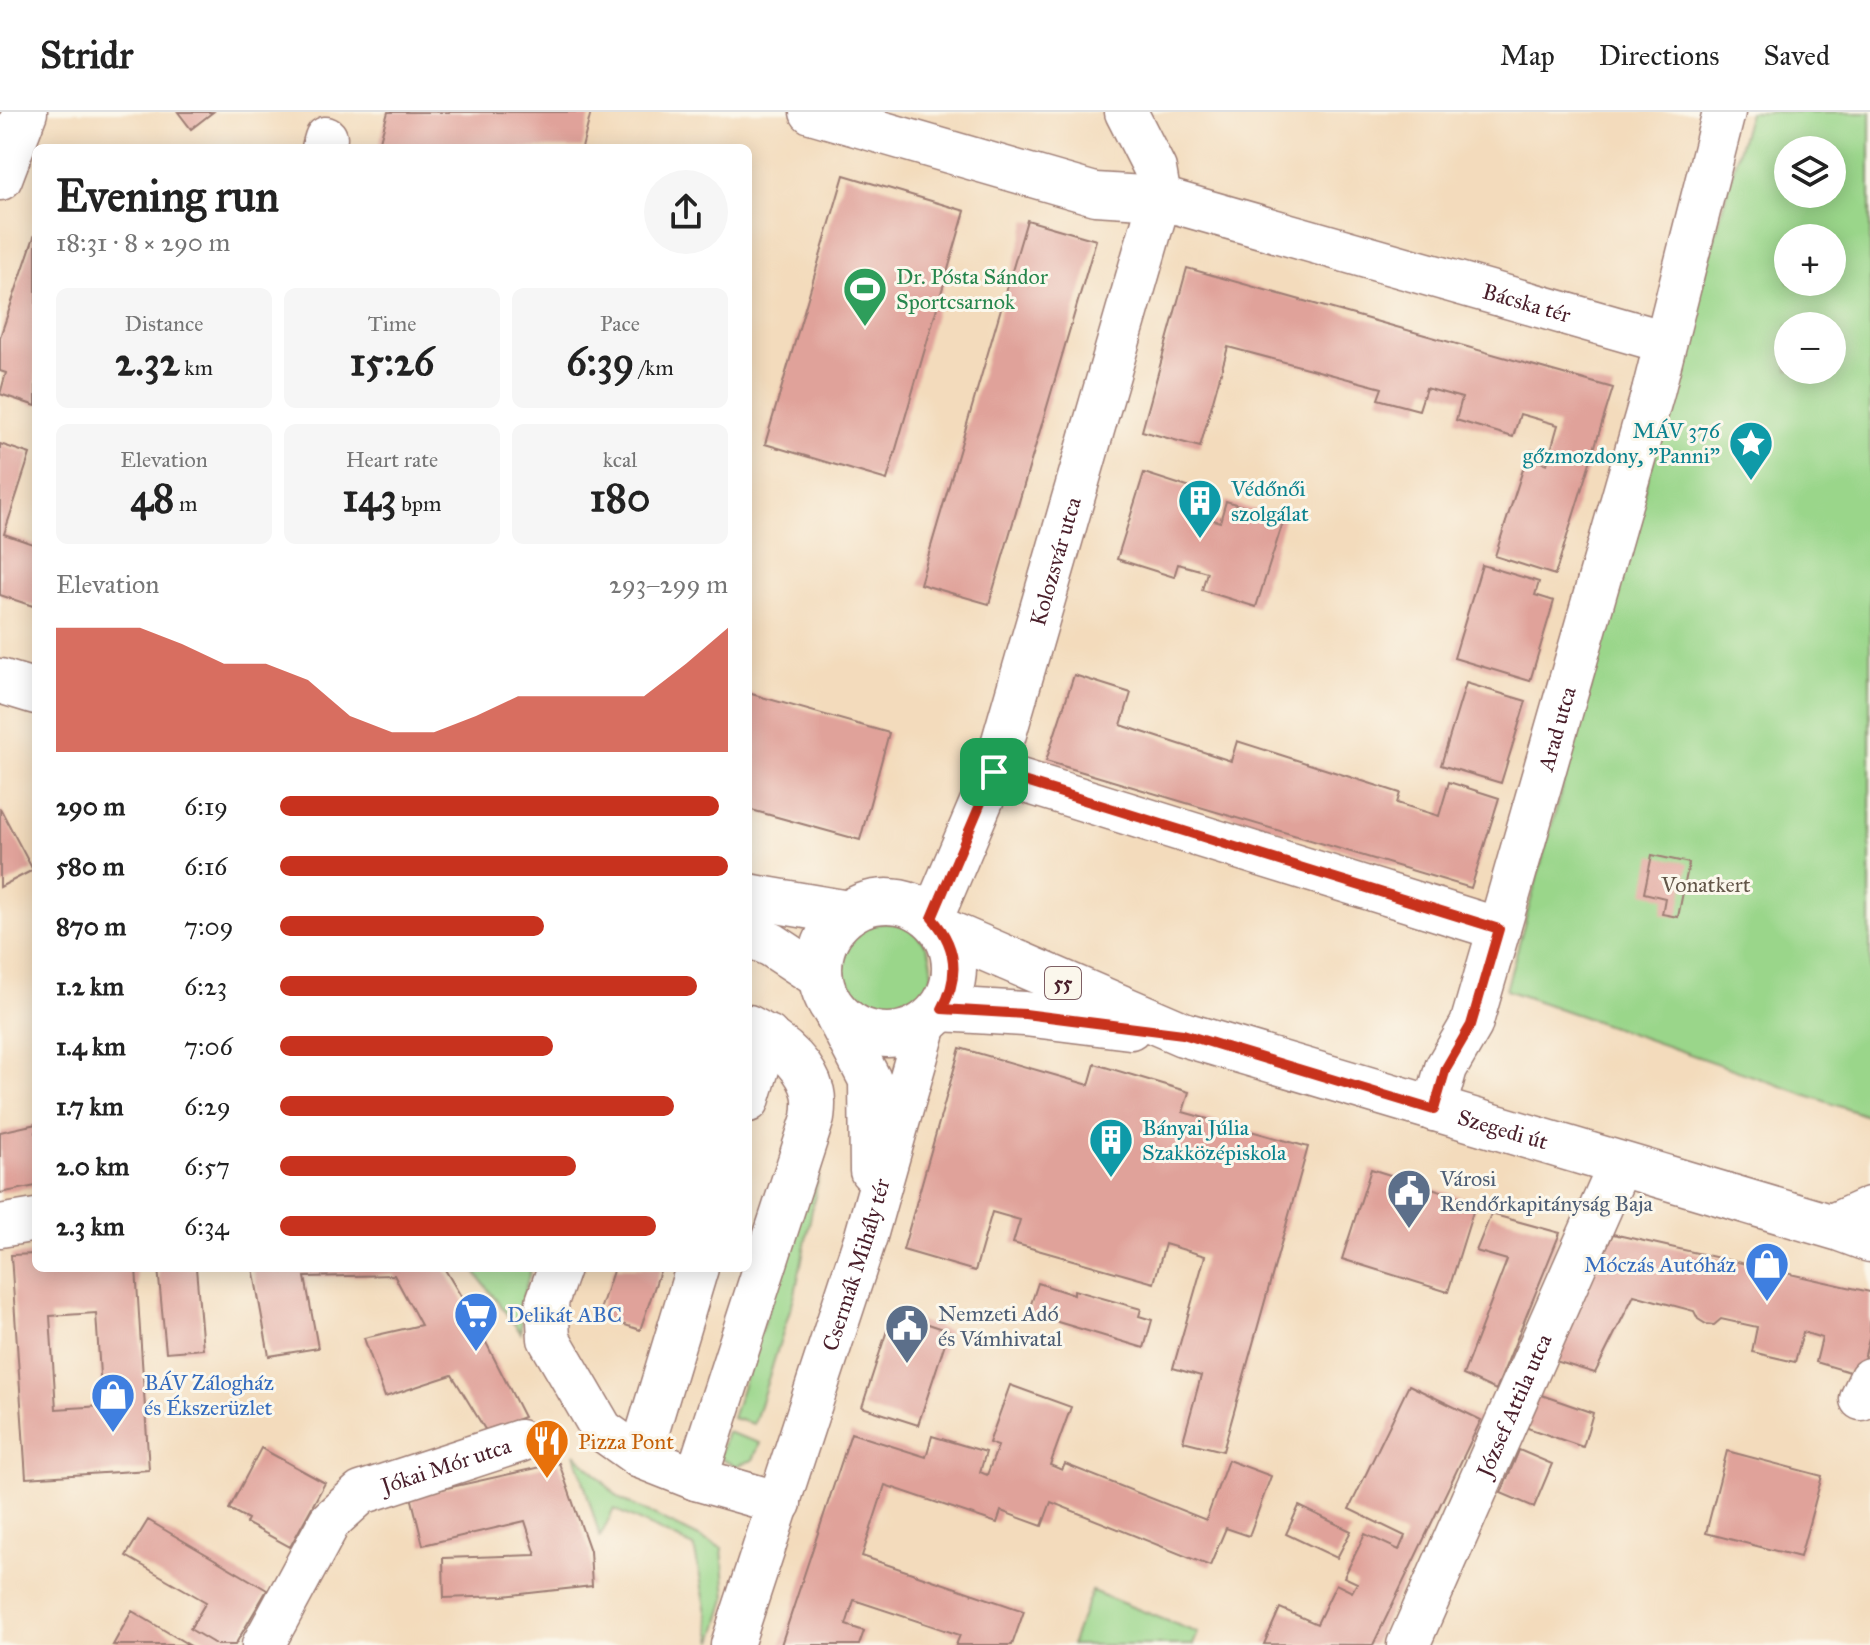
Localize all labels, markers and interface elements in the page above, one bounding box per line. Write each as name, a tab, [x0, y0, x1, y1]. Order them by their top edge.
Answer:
text: Stridr	[40, 32, 133, 78]
text: Map	[1500, 38, 1555, 73]
text: Directions	[1599, 38, 1720, 73]
text: Saved	[1764, 38, 1830, 73]
map controls	[1774, 136, 1846, 384]
button: layers	[1774, 136, 1846, 208]
text: Evening run	[56, 169, 279, 223]
button: share	[644, 170, 728, 254]
button: +	[1774, 224, 1846, 296]
text: 18:31 · 8 × 290 m	[56, 226, 230, 258]
place label: Dr. Pósta Sándor Sportcsarnok	[896, 263, 1049, 315]
sports icon: Dr. Pósta Sándor Sportcsarnok	[841, 265, 889, 328]
street label: Bácska tér	[1479, 277, 1575, 328]
text: Distance	[125, 310, 203, 337]
text: Time	[368, 310, 416, 337]
text: Pace	[600, 310, 640, 337]
button: −	[1774, 312, 1846, 384]
text: 2.32	[115, 337, 180, 386]
text: 15:26	[350, 337, 434, 386]
text: 6:39	[566, 337, 634, 386]
text: km	[180, 354, 213, 381]
text: /km	[634, 354, 674, 381]
place label: MÁV 376 gőzmozdony, "Panni"	[1523, 417, 1721, 469]
place icon: MÁV 376 gőzmozdony, "Panni"	[1727, 419, 1775, 482]
text: Elevation	[120, 446, 208, 473]
text: Heart rate	[346, 446, 438, 473]
text: kcal	[603, 446, 637, 473]
text: 48	[131, 473, 174, 522]
text: 143	[343, 473, 397, 522]
text: 180	[590, 473, 650, 522]
place label: Védőnői szolgálat	[1230, 475, 1309, 527]
building icon: Védőnői szolgálat	[1176, 477, 1224, 540]
text: m	[174, 490, 197, 517]
text: bpm	[397, 490, 441, 517]
street label: Kolozsvár utca	[1024, 493, 1087, 629]
text: Elevation	[56, 568, 159, 600]
text: 293–299 m	[609, 568, 728, 600]
street label: Arad utca	[1531, 683, 1582, 775]
pin	[960, 738, 1028, 806]
icon: arrive	[972, 750, 1016, 794]
text: 290 m	[56, 790, 125, 822]
text: 6:19	[184, 790, 228, 822]
text: 580 m	[56, 850, 125, 882]
text: 6:16	[184, 850, 227, 882]
park label: Vonatkert	[1660, 871, 1751, 898]
text: 870 m	[56, 910, 126, 942]
text: 7:09	[184, 910, 234, 942]
road number: 55	[1045, 967, 1081, 999]
text: 1.2 km	[56, 970, 124, 1002]
text: 6:23	[184, 970, 227, 1002]
text: 1.4 km	[56, 1030, 126, 1062]
text: 7:06	[184, 1030, 233, 1062]
text: 1.7 km	[56, 1090, 124, 1122]
text: 6:29	[184, 1090, 231, 1122]
street label: Szegedi út	[1455, 1103, 1551, 1155]
place label: Bányai Júlia Szakközépiskola	[1142, 1114, 1287, 1166]
building icon: Bányai Júlia Szakközépiskola	[1087, 1116, 1135, 1179]
text: 2.0 km	[56, 1150, 129, 1182]
text: 6:57	[184, 1150, 230, 1182]
place label: Városi Rendőrkapitányság Baja	[1439, 1165, 1654, 1217]
public building icon: Városi Rendőrkapitányság Baja	[1385, 1167, 1433, 1230]
street label: Csermák Mihály tér	[816, 1175, 895, 1354]
text: 2.3 km	[56, 1210, 125, 1242]
text: 6:34	[184, 1210, 229, 1242]
shop icon: Móczás Autóház	[1743, 1240, 1791, 1303]
place label: Móczás Autóház	[1584, 1251, 1736, 1278]
supermarket icon: Delikát ABC	[452, 1290, 500, 1353]
place label: Nemzeti Adó és Vámhivatal	[938, 1300, 1062, 1352]
place label: Delikát ABC	[507, 1301, 622, 1328]
public building icon: Nemzeti Adó és Vámhivatal	[883, 1302, 931, 1365]
street label: József Attila utca	[1470, 1329, 1557, 1483]
place label: BÁV Zálogház és Ékszerüzlet	[144, 1369, 274, 1421]
shop icon: BÁV Zálogház és Ékszerüzlet	[89, 1371, 137, 1434]
restaurant icon: Pizza Pont	[523, 1417, 571, 1480]
place label: Pizza Pont	[578, 1428, 674, 1455]
street label: Jókai Mór utca	[376, 1431, 515, 1500]

